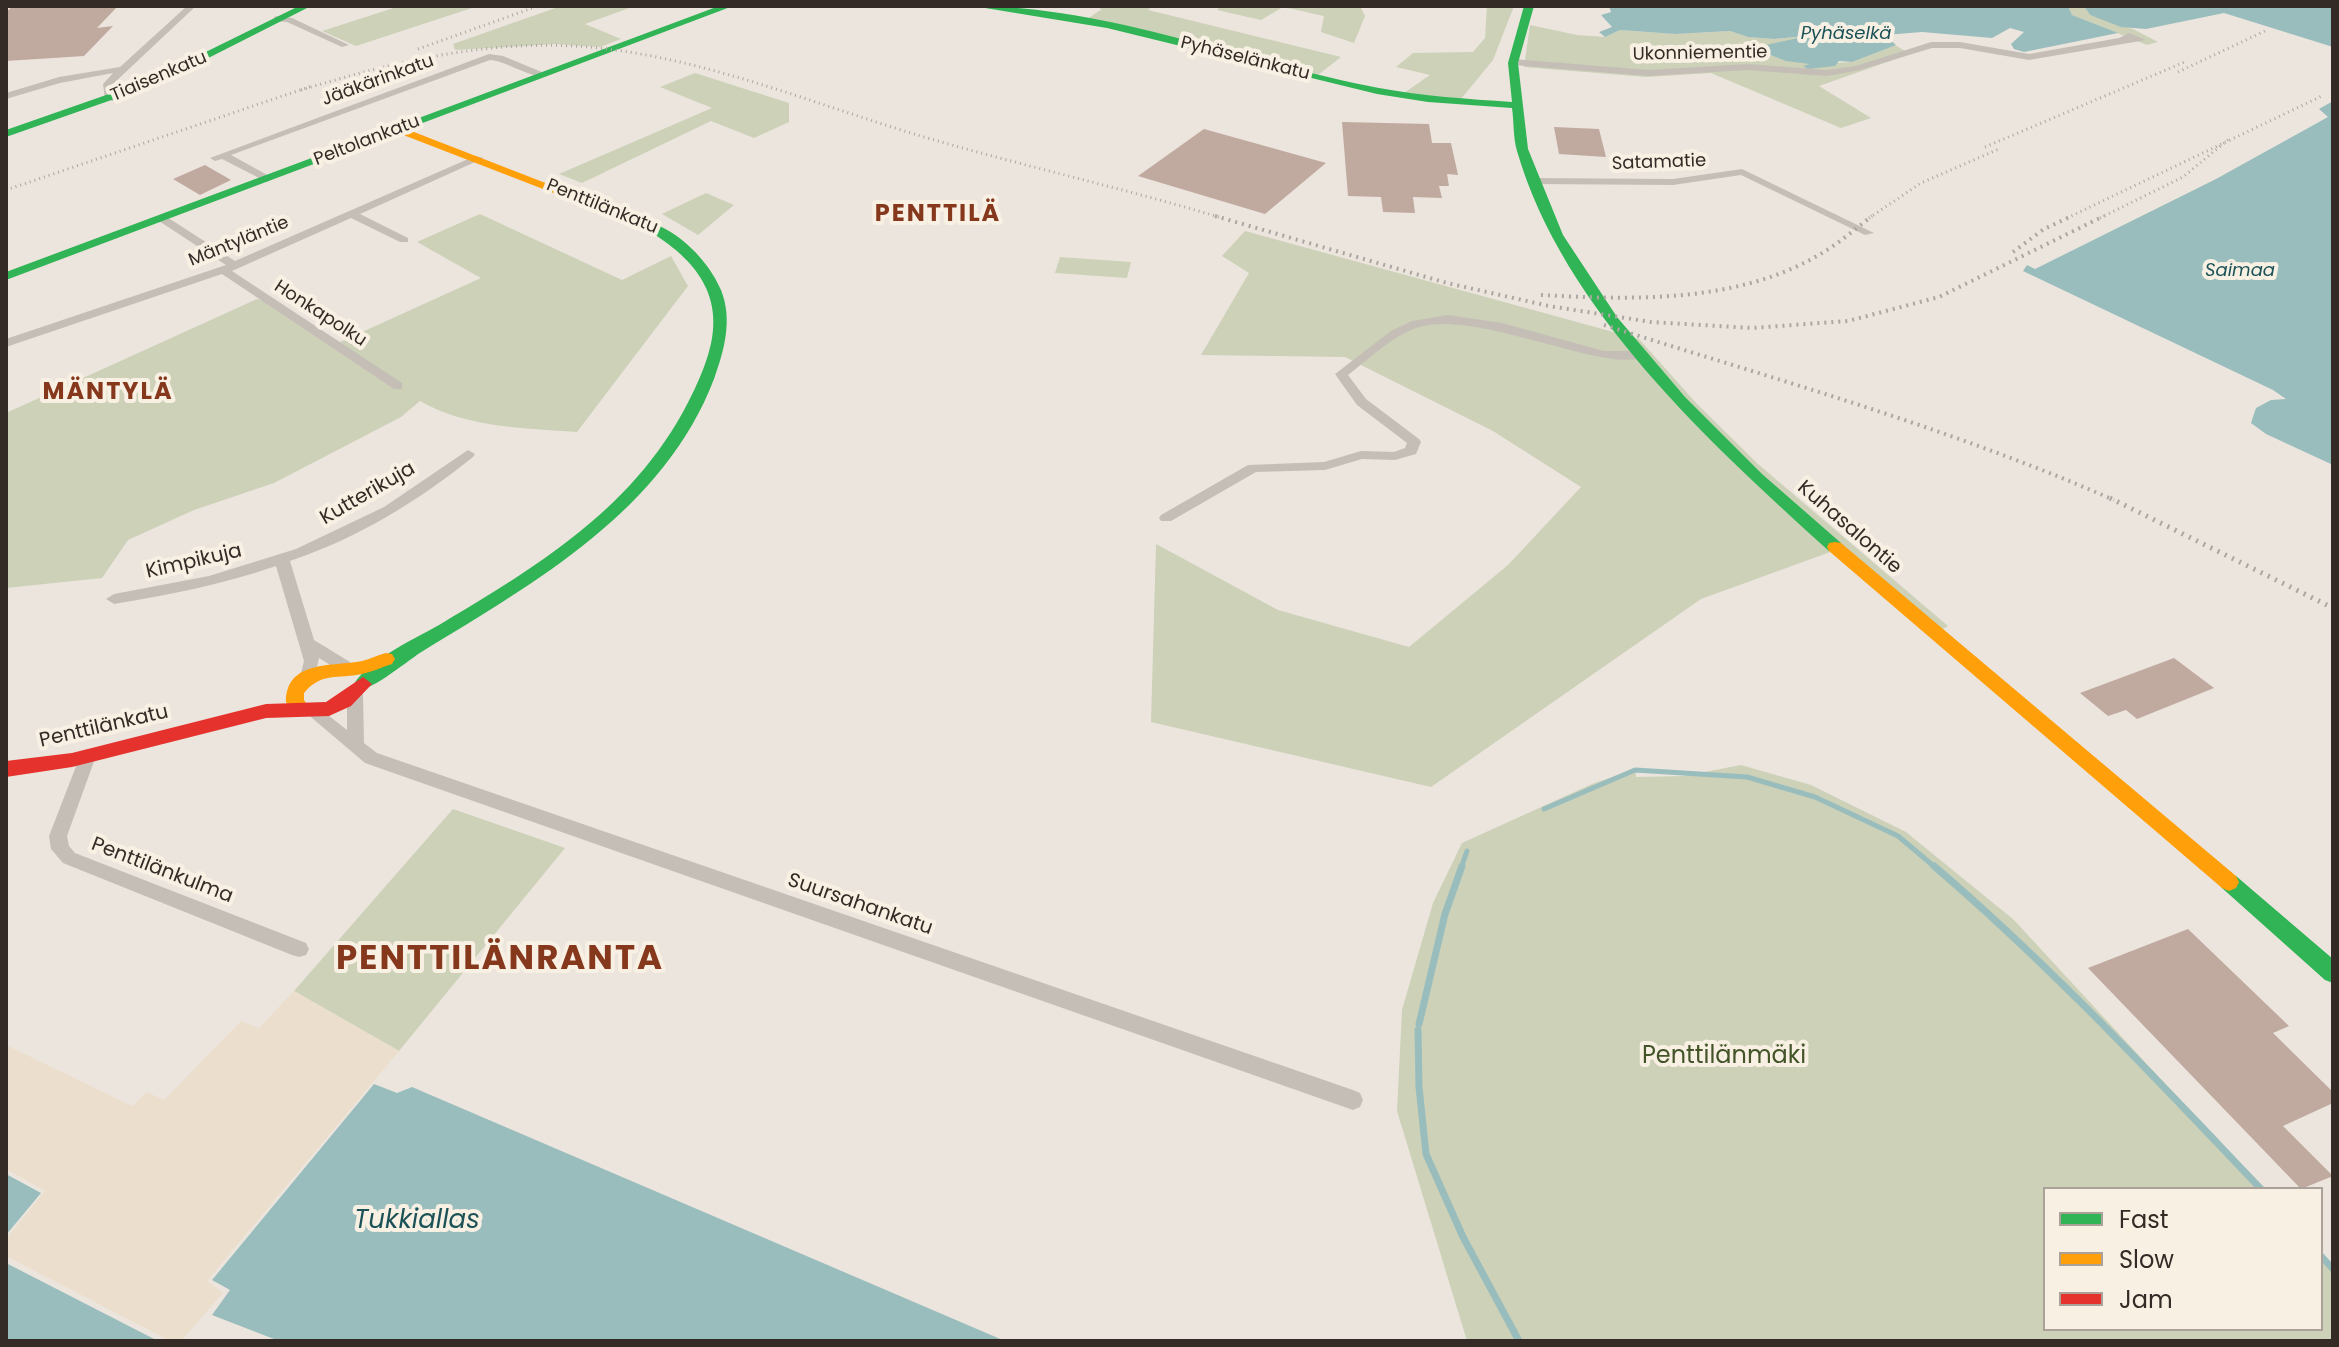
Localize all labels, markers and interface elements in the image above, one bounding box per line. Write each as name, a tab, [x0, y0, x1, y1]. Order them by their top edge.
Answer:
water label: Pyhäselkä	[1801, 23, 1891, 45]
street label: Pyhäselänkatu	[1178, 33, 1312, 85]
street label: Ukonniementie	[1632, 42, 1768, 66]
street label: Tiaisenkatu	[108, 47, 210, 107]
street label: Jääkärinkatu	[319, 51, 437, 111]
street label: Peltolankatu	[311, 111, 423, 171]
street label: Satamatie	[1612, 151, 1706, 175]
street label: Penttilänkatu	[543, 175, 661, 239]
district label: PENTTILÄ	[875, 201, 1001, 229]
street label: Mäntyläntie	[186, 212, 292, 272]
water label: Saimaa	[2205, 260, 2275, 282]
street label: Honkapolku	[270, 276, 370, 352]
district label: MÄNTYLÄ	[42, 379, 174, 407]
street label: Kutterikuja	[316, 457, 420, 531]
street label: Kuhasalontie	[1792, 476, 1906, 580]
street label: Kimpikuja	[144, 539, 244, 585]
street label: Penttilänkatu	[37, 701, 171, 753]
street label: Penttilänkulma	[88, 833, 236, 909]
street label: Suursahankatu	[784, 869, 936, 941]
district label: PENTTILÄNRANTA	[336, 940, 664, 980]
park label: Penttilänmäki	[1642, 1043, 1806, 1071]
legend	[2043, 1187, 2323, 1331]
text: Fast	[2119, 1203, 2169, 1236]
water label: Tukkiallas	[354, 1205, 480, 1237]
text: Slow	[2119, 1243, 2174, 1276]
text: Jam	[2119, 1283, 2173, 1316]

